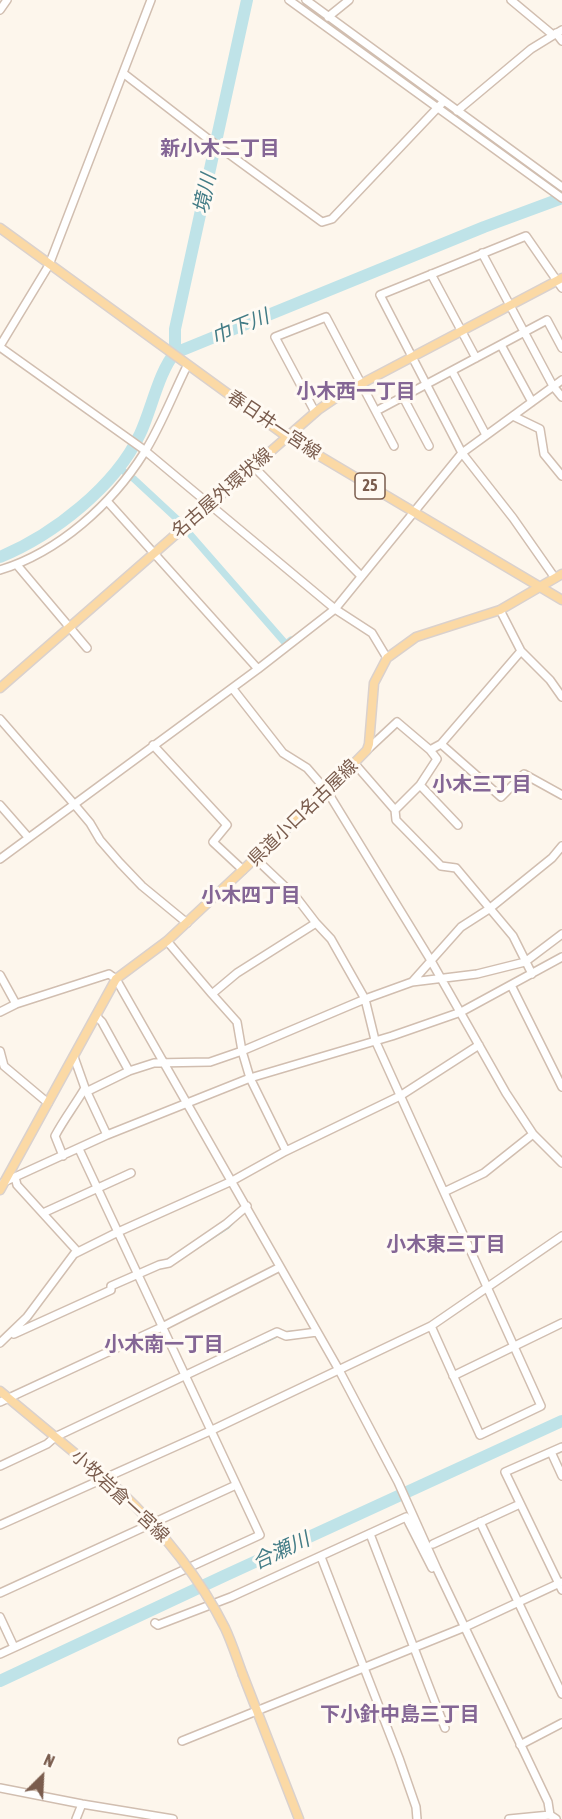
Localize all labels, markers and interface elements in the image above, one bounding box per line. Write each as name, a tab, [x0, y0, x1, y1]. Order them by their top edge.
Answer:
district label: 新小木二丁目	[160, 137, 280, 161]
water label: 境川	[189, 172, 221, 216]
water label: 巾下川	[208, 305, 272, 349]
district label: 小木西一丁目	[296, 380, 416, 404]
street label: 春日井一宮線	[223, 386, 325, 464]
street label: 名古屋外環状線	[167, 444, 277, 542]
road number: 25	[355, 473, 385, 499]
street label: 県道小口名古屋線	[244, 755, 362, 871]
district label: 小木三丁目	[432, 773, 532, 797]
district label: 小木四丁目	[201, 884, 301, 908]
district label: 小木東三丁目	[386, 1233, 506, 1257]
district label: 小木南一丁目	[104, 1333, 224, 1357]
street label: 小牧岩倉一宮線	[67, 1445, 173, 1547]
water label: 合瀬川	[249, 1527, 313, 1575]
district label: 下小針中島三丁目	[320, 1703, 480, 1727]
north arrow	[12, 1747, 72, 1807]
text: N	[41, 1750, 57, 1771]

